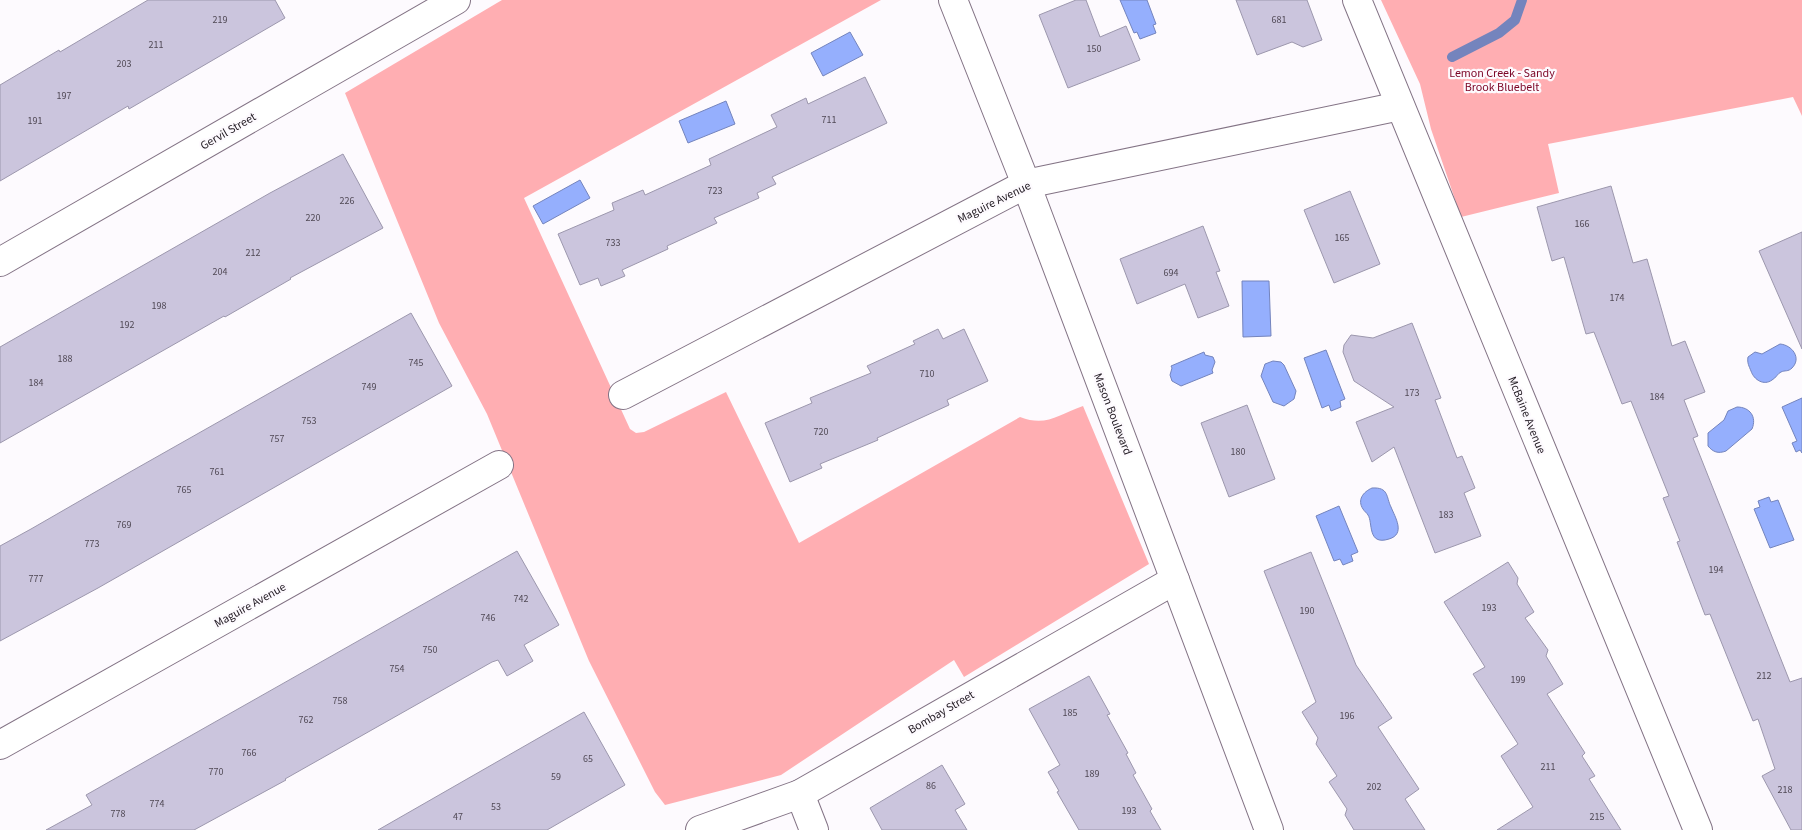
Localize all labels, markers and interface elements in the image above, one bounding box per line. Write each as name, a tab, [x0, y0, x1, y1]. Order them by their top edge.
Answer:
house number: 219	[213, 13, 227, 27]
house number: 681	[1272, 13, 1286, 27]
house number: 211	[149, 38, 163, 52]
house number: 150	[1087, 42, 1101, 56]
house number: 203	[117, 57, 131, 71]
park label: Lemon Creek - Sandy Brook Bluebelt	[1449, 65, 1555, 96]
house number: 197	[57, 89, 71, 103]
street label: Gervil Street	[197, 109, 259, 154]
house number: 711	[822, 113, 836, 127]
house number: 191	[28, 114, 42, 128]
street label: Maguire Avenue	[955, 177, 1034, 228]
house number: 723	[708, 184, 722, 198]
house number: 226	[340, 194, 354, 208]
house number: 220	[306, 211, 320, 225]
house number: 166	[1575, 217, 1589, 231]
house number: 165	[1335, 231, 1349, 245]
house number: 733	[606, 236, 620, 250]
house number: 212	[246, 246, 260, 260]
house number: 204	[213, 265, 227, 279]
house number: 694	[1164, 266, 1178, 280]
house number: 174	[1610, 291, 1624, 305]
house number: 198	[152, 299, 166, 313]
house number: 192	[120, 318, 134, 332]
house number: 188	[58, 352, 72, 366]
house number: 745	[409, 356, 423, 370]
house number: 710	[920, 367, 934, 381]
street label: Mason Boulevard	[1089, 371, 1136, 458]
street label: McBaine Avenue	[1503, 374, 1550, 456]
house number: 184	[29, 376, 43, 390]
house number: 749	[362, 380, 376, 394]
house number: 173	[1405, 386, 1419, 400]
house number: 184	[1650, 390, 1664, 404]
house number: 753	[302, 414, 316, 428]
house number: 720	[814, 425, 828, 439]
house number: 757	[270, 432, 284, 446]
house number: 180	[1231, 445, 1245, 459]
house number: 761	[210, 465, 224, 479]
house number: 765	[177, 483, 191, 497]
house number: 183	[1439, 508, 1453, 522]
house number: 769	[117, 518, 131, 532]
house number: 773	[85, 537, 99, 551]
house number: 194	[1709, 563, 1723, 577]
house number: 777	[29, 572, 43, 586]
street label: Maguire Avenue	[211, 579, 289, 632]
house number: 742	[514, 592, 528, 606]
house number: 193	[1482, 601, 1496, 615]
house number: 190	[1300, 604, 1314, 618]
house number: 746	[481, 611, 495, 625]
house number: 750	[423, 643, 437, 657]
house number: 754	[390, 662, 404, 676]
house number: 212	[1757, 669, 1771, 683]
house number: 199	[1511, 673, 1525, 687]
street label: Bombay Street	[905, 687, 978, 738]
house number: 758	[333, 694, 347, 708]
house number: 185	[1063, 706, 1077, 720]
house number: 196	[1340, 709, 1354, 723]
house number: 762	[299, 713, 313, 727]
house number: 766	[242, 746, 256, 760]
house number: 65	[583, 752, 593, 766]
house number: 211	[1541, 760, 1555, 774]
house number: 770	[209, 765, 223, 779]
house number: 189	[1085, 767, 1099, 781]
house number: 59	[551, 770, 561, 784]
house number: 86	[926, 779, 936, 793]
house number: 202	[1367, 780, 1381, 794]
house number: 218	[1778, 783, 1792, 797]
house number: 774	[150, 797, 164, 811]
house number: 53	[491, 800, 501, 814]
house number: 193	[1122, 804, 1136, 818]
house number: 778	[111, 807, 125, 821]
house number: 47	[453, 810, 463, 824]
house number: 215	[1590, 810, 1604, 824]

